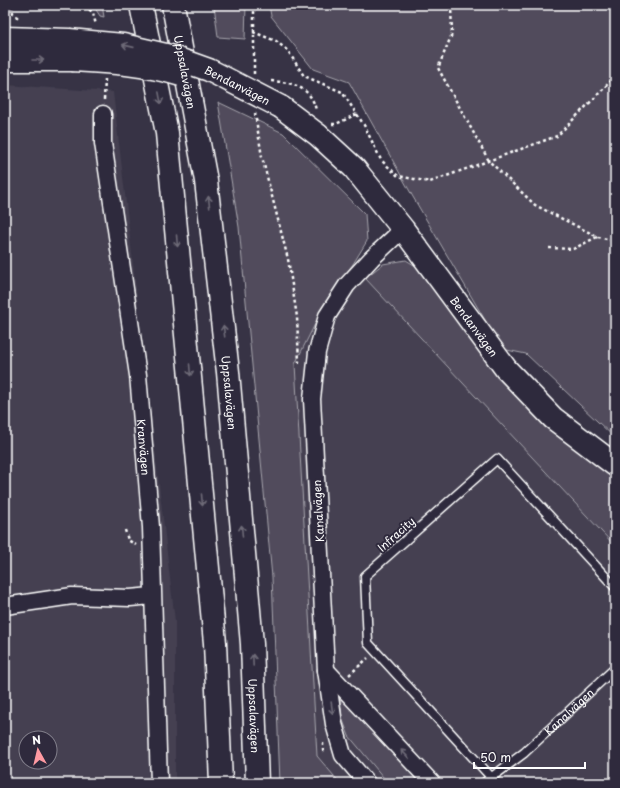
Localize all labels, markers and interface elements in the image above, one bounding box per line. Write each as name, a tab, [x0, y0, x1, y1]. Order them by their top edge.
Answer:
street label: Uppsalavägen	[170, 34, 201, 110]
one-way arrow	[122, 42, 135, 50]
one-way arrow	[31, 56, 44, 64]
street label: Bendanvägen	[202, 61, 273, 109]
one-way arrow	[157, 91, 165, 104]
one-way arrow	[205, 196, 213, 209]
one-way arrow	[174, 234, 181, 247]
street label: Bendanvägen	[446, 292, 503, 360]
one-way arrow	[220, 325, 227, 338]
street label: Uppsalavägen	[218, 354, 242, 431]
one-way arrow	[186, 363, 193, 376]
street label: Kranvägen	[133, 418, 155, 476]
street label: Kanalvägen	[308, 479, 328, 543]
one-way arrow	[198, 493, 206, 506]
street label: Infracity	[373, 513, 419, 555]
one-way arrow	[239, 524, 246, 537]
one-way arrow	[249, 654, 257, 667]
street label: Uppsalavägen	[245, 678, 264, 753]
street label: Kanalvägen	[540, 684, 597, 739]
one-way arrow	[328, 701, 336, 714]
north arrow	[18, 730, 58, 770]
text: N	[31, 731, 42, 749]
scale bar	[474, 744, 585, 770]
text: 50 m	[480, 748, 511, 766]
one-way arrow	[401, 749, 410, 760]

